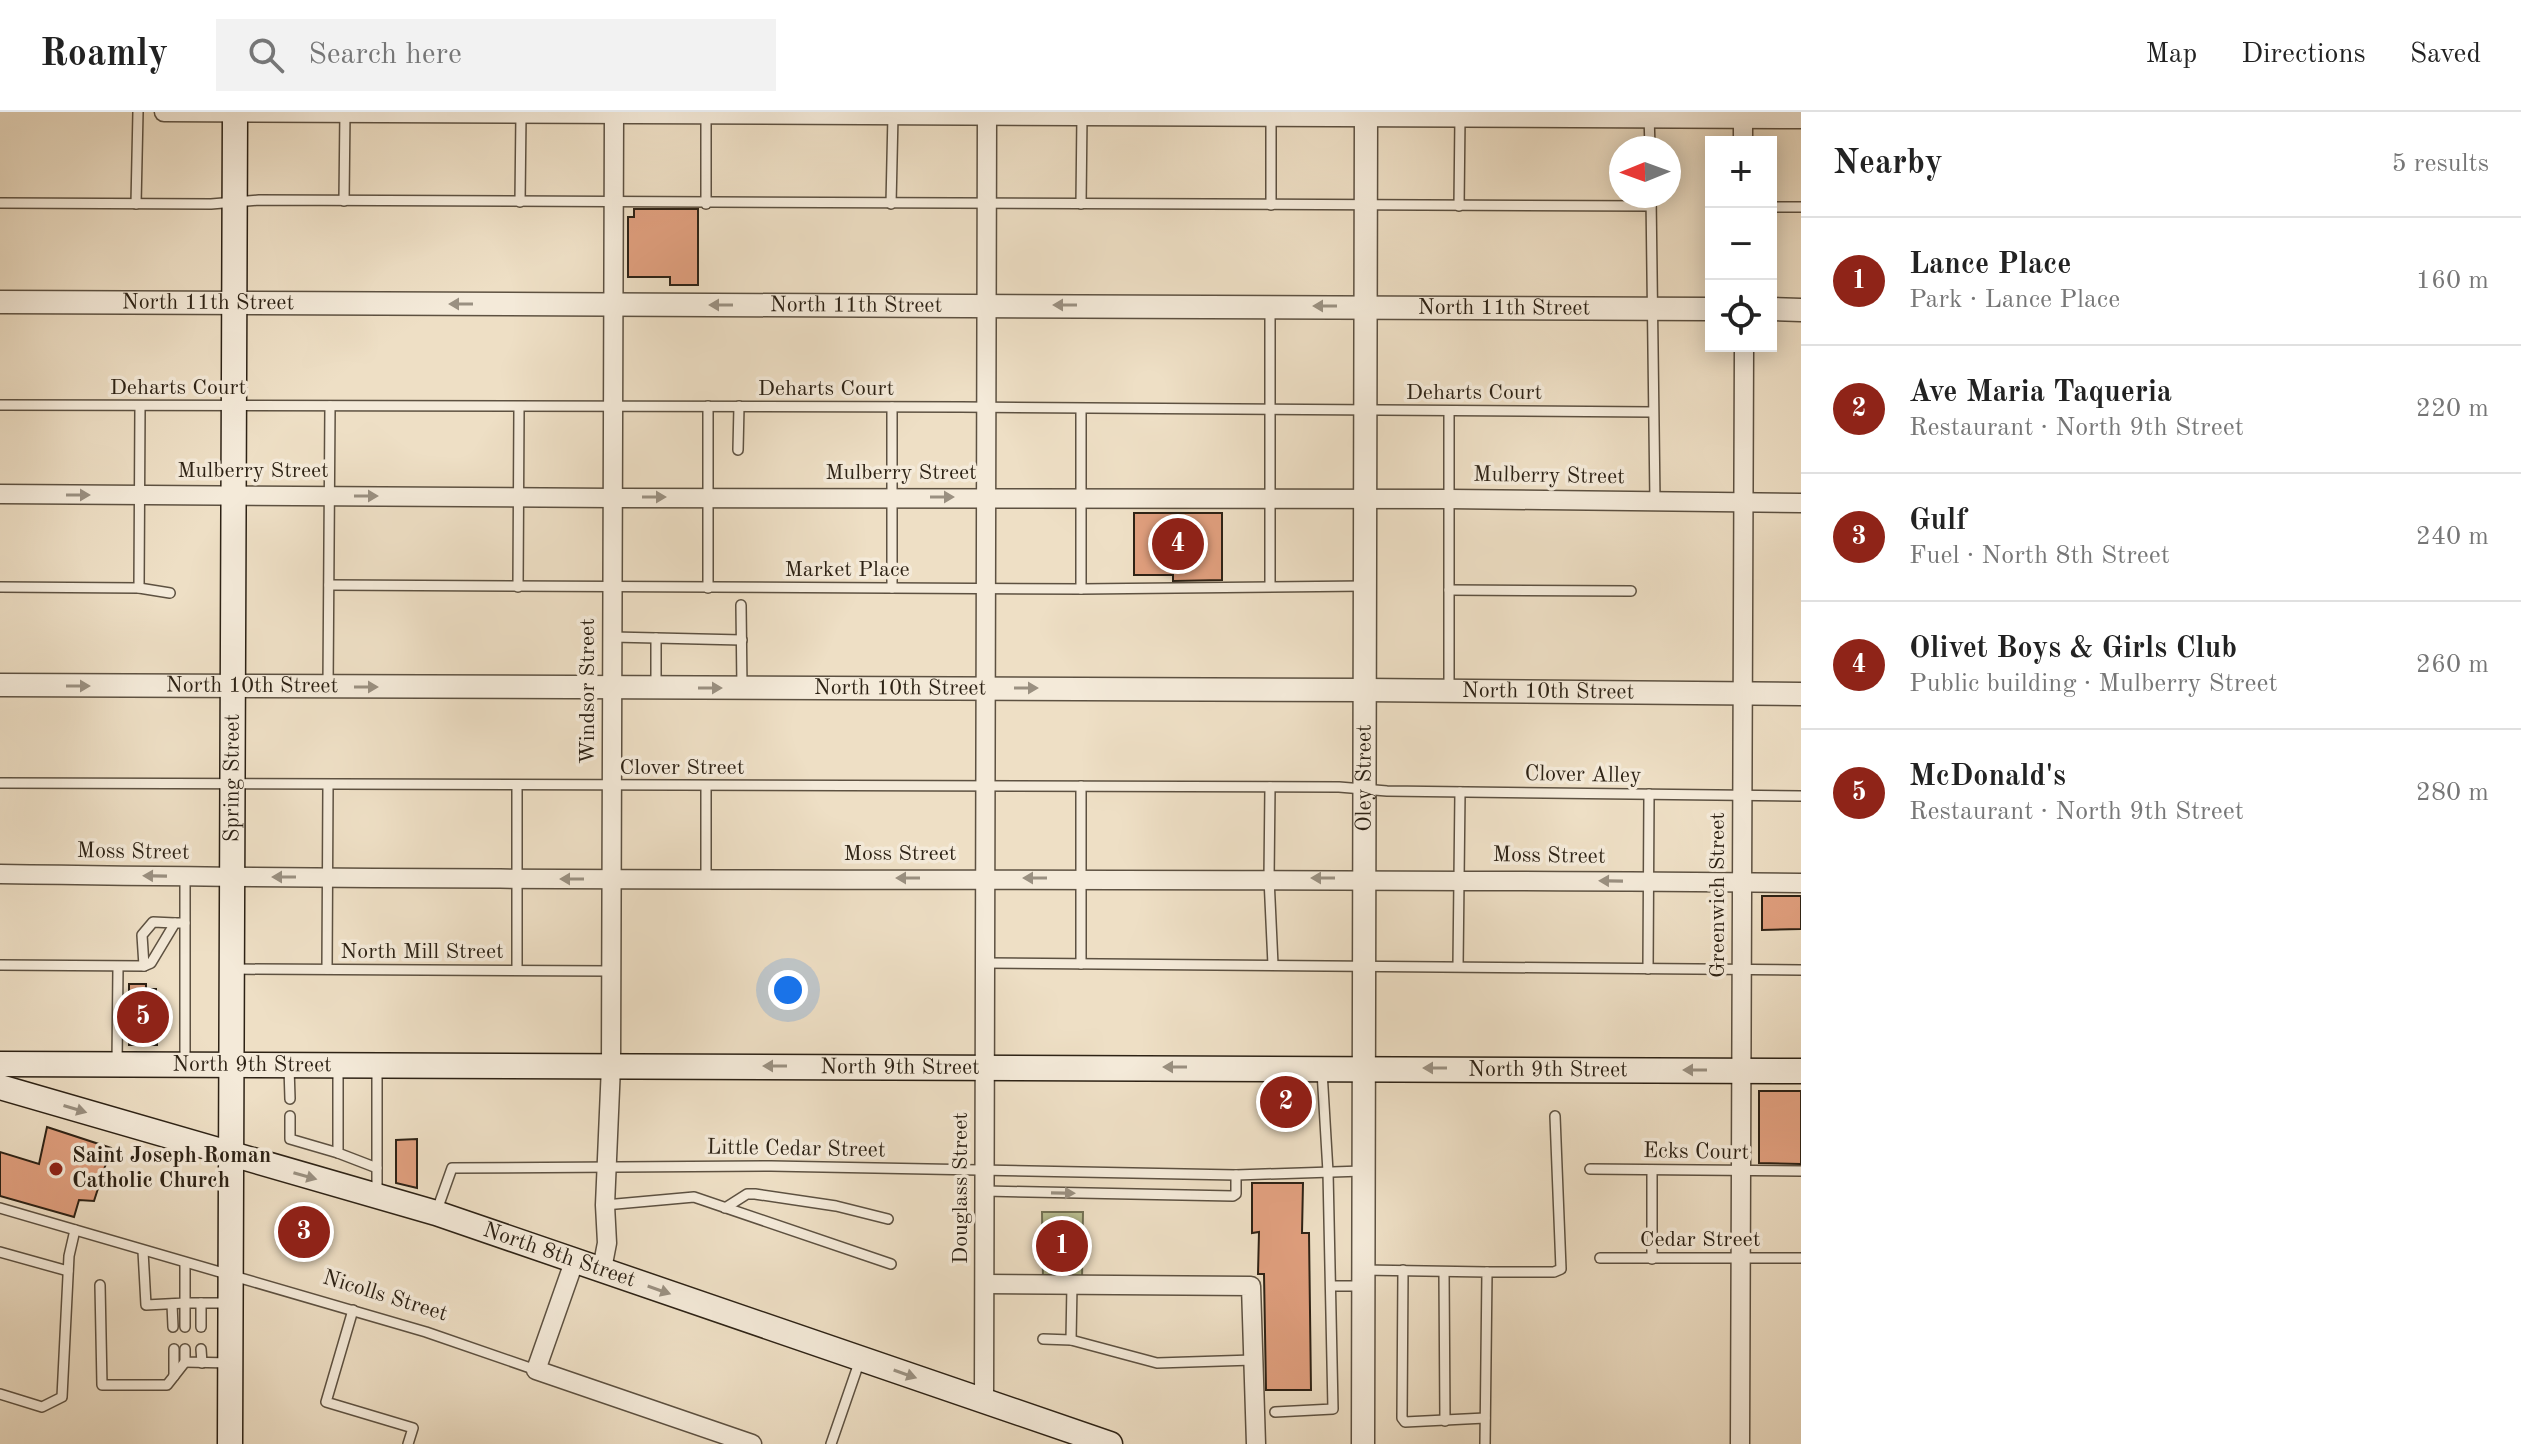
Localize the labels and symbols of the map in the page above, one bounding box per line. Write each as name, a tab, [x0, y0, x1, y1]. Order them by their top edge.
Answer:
north arrow	[1609, 136, 1681, 208]
street label: North 11th Street	[122, 291, 294, 314]
street label: North 11th Street	[770, 294, 942, 317]
street label: North 11th Street	[1418, 297, 1590, 320]
one-way arrow	[448, 298, 473, 310]
one-way arrow	[708, 299, 733, 311]
one-way arrow	[1052, 299, 1077, 311]
one-way arrow	[1312, 300, 1337, 312]
street label: Deharts Court	[110, 377, 246, 399]
street label: Deharts Court	[758, 378, 894, 400]
street label: Deharts Court	[1406, 382, 1542, 404]
street label: Mulberry Street	[177, 460, 329, 482]
street label: Mulberry Street	[825, 462, 977, 484]
street label: Mulberry Street	[1473, 464, 1625, 488]
one-way arrow	[66, 489, 91, 501]
one-way arrow	[354, 490, 379, 502]
one-way arrow	[642, 491, 667, 503]
one-way arrow	[930, 491, 955, 503]
pin: 4	[1152, 514, 1204, 574]
street label: Market Place	[784, 559, 910, 581]
street label: Windsor Street	[577, 618, 599, 764]
street label: North 10th Street	[166, 675, 338, 697]
street label: North 10th Street	[814, 677, 986, 700]
one-way arrow	[66, 680, 91, 692]
street label: North 10th Street	[1462, 680, 1634, 703]
one-way arrow	[354, 681, 379, 693]
one-way arrow	[698, 682, 723, 694]
one-way arrow	[1014, 682, 1039, 694]
street label: Spring Street	[221, 714, 244, 842]
street label: Oley Street	[1353, 724, 1376, 832]
street label: Clover Street	[620, 757, 744, 779]
street label: Clover Alley	[1524, 763, 1642, 787]
street label: Greenwich Street	[1707, 812, 1729, 978]
street label: Moss Street	[76, 840, 190, 864]
street label: Moss Street	[844, 843, 956, 865]
street label: Moss Street	[1492, 844, 1606, 868]
one-way arrow	[142, 870, 167, 882]
one-way arrow	[271, 871, 296, 883]
one-way arrow	[559, 872, 584, 885]
one-way arrow	[895, 872, 920, 884]
one-way arrow	[1022, 872, 1047, 884]
one-way arrow	[1310, 872, 1335, 884]
one-way arrow	[1598, 874, 1623, 887]
street label: North Mill Street	[340, 941, 504, 963]
your location	[768, 970, 808, 1010]
pin: 5	[117, 987, 169, 1047]
street label: North 9th Street	[172, 1054, 332, 1076]
street label: North 9th Street	[820, 1056, 980, 1079]
street label: North 9th Street	[1468, 1059, 1628, 1081]
one-way arrow	[762, 1060, 787, 1072]
one-way arrow	[1162, 1061, 1187, 1073]
one-way arrow	[1422, 1062, 1447, 1074]
one-way arrow	[1682, 1064, 1707, 1076]
pin: 2	[1260, 1072, 1312, 1132]
one-way arrow	[63, 1103, 87, 1116]
street label: Douglass Street	[950, 1112, 972, 1264]
street label: Little Cedar Street	[706, 1136, 886, 1162]
street label: Ecks Court	[1643, 1140, 1749, 1164]
place label: Saint Joseph Roman Catholic Church	[72, 1145, 271, 1192]
marker: Saint Joseph Roman Catholic Church	[47, 1160, 65, 1178]
one-way arrow	[293, 1170, 317, 1183]
one-way arrow	[1051, 1186, 1076, 1199]
pin: 3	[278, 1202, 330, 1262]
pin: 1	[1036, 1216, 1088, 1276]
street label: North 8th Street	[480, 1219, 638, 1291]
street label: Cedar Street	[1640, 1229, 1760, 1251]
street label: Nicolls Street	[320, 1267, 450, 1325]
one-way arrow	[647, 1284, 671, 1296]
one-way arrow	[893, 1368, 917, 1380]

